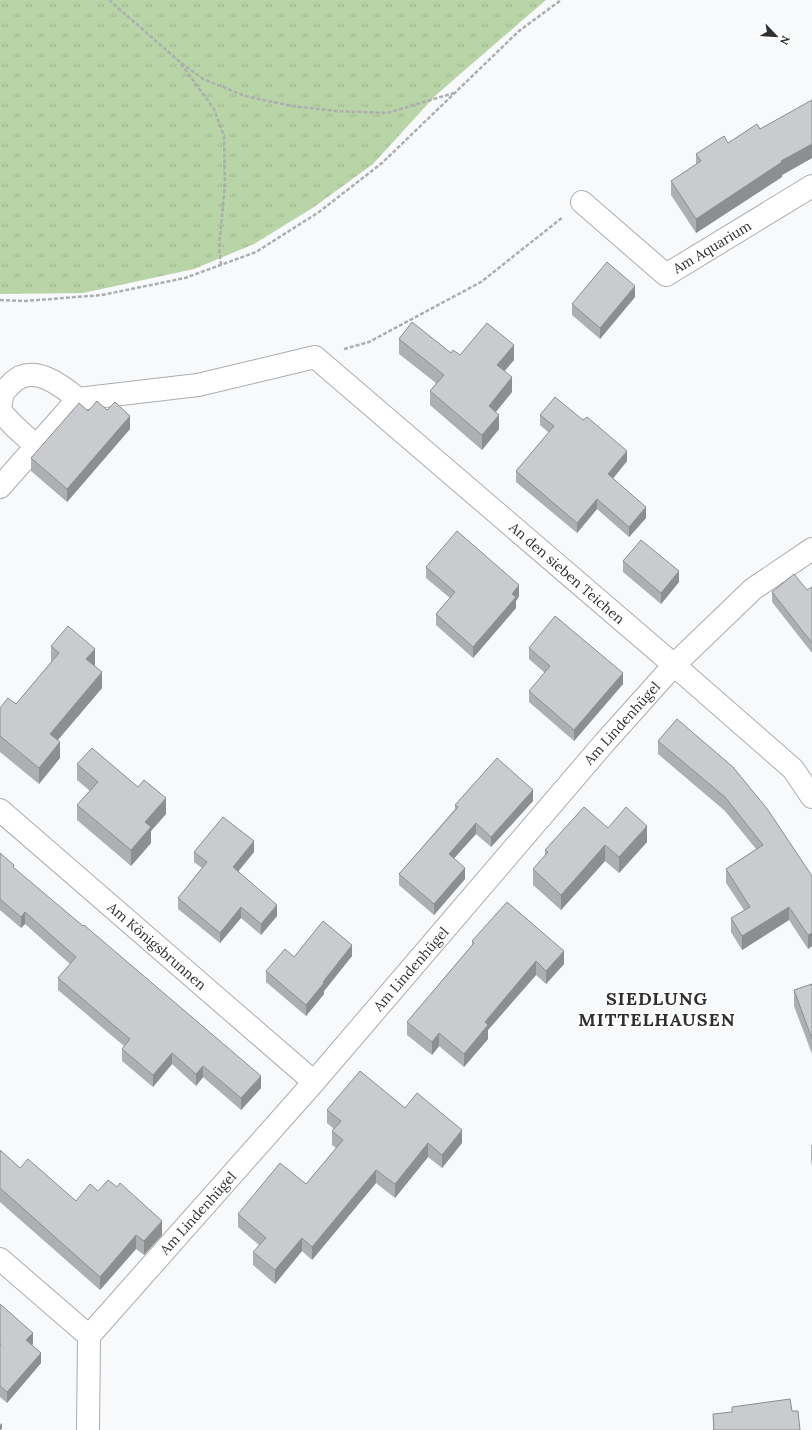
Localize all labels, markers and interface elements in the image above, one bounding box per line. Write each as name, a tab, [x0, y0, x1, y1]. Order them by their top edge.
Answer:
north arrow	[756, 16, 796, 56]
text: N	[777, 33, 793, 47]
street label: Am Aquarium	[669, 216, 755, 278]
street label: An den sieben Teichen	[505, 517, 629, 628]
street label: Am Lindenhügel	[579, 678, 664, 769]
street label: Am Königsbrunnen	[103, 898, 210, 994]
street label: Am Lindenhügel	[369, 923, 453, 1016]
district label: SIEDLUNG MITTELHAUSEN	[578, 987, 736, 1031]
street label: Am Lindenhügel	[155, 1168, 240, 1259]

